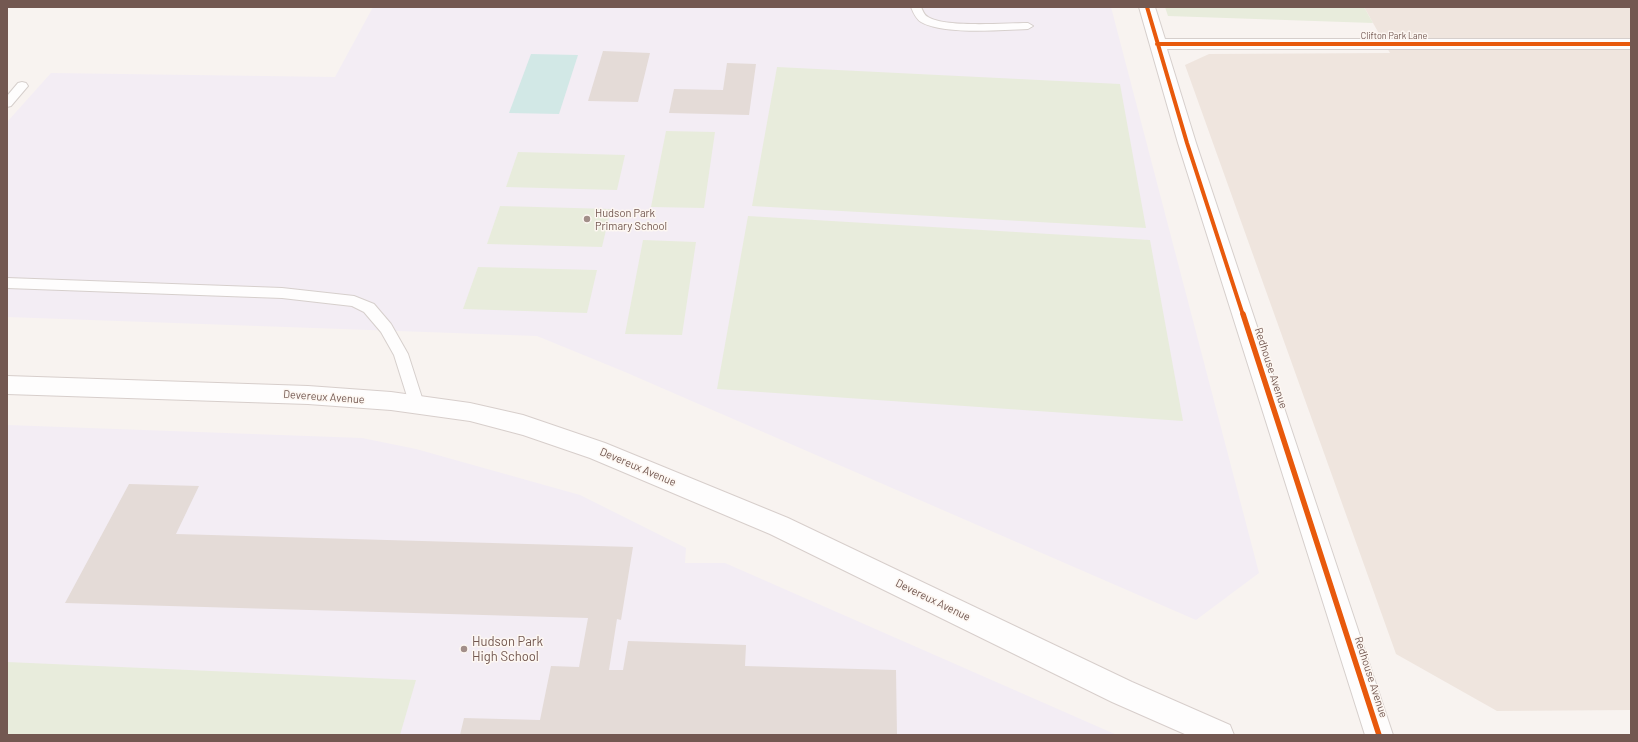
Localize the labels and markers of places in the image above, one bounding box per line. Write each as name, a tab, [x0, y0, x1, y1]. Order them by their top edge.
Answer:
place label: Hudson Park Primary School	[595, 206, 667, 232]
marker: Hudson Park Primary School	[582, 214, 592, 224]
place label: Hudson Park High School	[472, 634, 543, 665]
marker: Hudson Park High School	[459, 644, 469, 654]

